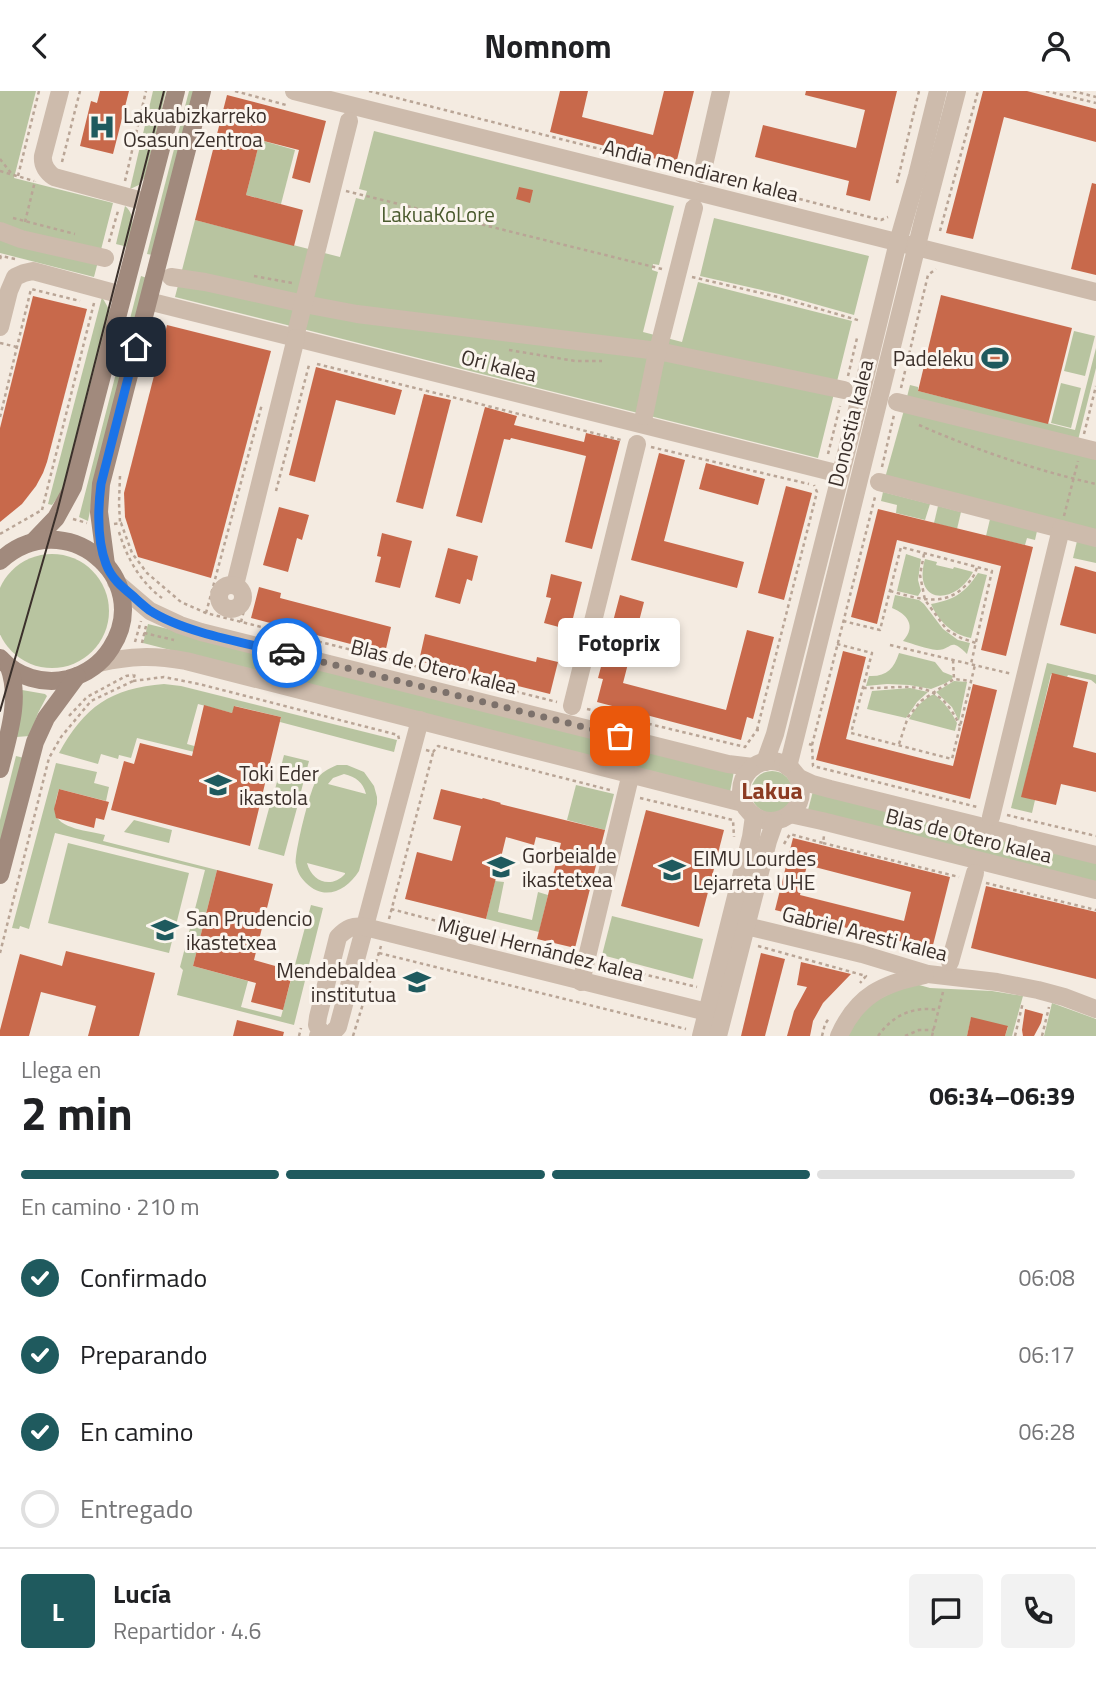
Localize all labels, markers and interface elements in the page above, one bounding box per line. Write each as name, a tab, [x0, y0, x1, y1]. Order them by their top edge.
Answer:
text: Nomnom	[484, 22, 612, 70]
icon: back	[21, 27, 59, 65]
icon: person	[1037, 27, 1075, 65]
place label: Lakuabizkarreko Osasun Zentroa	[123, 99, 267, 155]
hospital icon: Lakuabizkarreko Osasun Zentroa	[87, 112, 117, 142]
street label: Andia mendiaren kalea	[600, 130, 803, 210]
park label: LakuaKoLore	[381, 198, 495, 230]
pin	[106, 317, 166, 377]
icon: home	[117, 328, 155, 366]
street label: Ori kalea	[458, 340, 541, 390]
place label: Padeleku	[893, 342, 974, 374]
sports icon: Padeleku	[980, 343, 1010, 373]
street label: Donostia kalea	[819, 355, 881, 490]
callout: Fotoprix	[559, 617, 681, 666]
courier	[252, 618, 322, 688]
text: Fotoprix	[578, 625, 660, 660]
street label: Blas de Otero kalea	[348, 630, 521, 702]
icon: car	[268, 634, 306, 672]
pin	[590, 706, 650, 766]
icon: bag	[601, 717, 639, 755]
place label: Toki Eder ikastola	[239, 757, 319, 813]
school or university icon: Toki Eder ikastola	[203, 770, 233, 800]
district label: Lakua	[741, 772, 803, 808]
street label: Blas de Otero kalea	[883, 799, 1056, 871]
place label: Gorbeialde ikastetxea	[522, 839, 617, 895]
place label: EIMU Lourdes Lejarreta UHE	[693, 842, 816, 898]
school or university icon: Gorbeialde ikastetxea	[486, 852, 516, 882]
school or university icon: EIMU Lourdes Lejarreta UHE	[657, 855, 687, 885]
street label: Gabriel Aresti kalea	[779, 897, 952, 969]
place label: San Prudencio ikastetxea	[186, 902, 313, 958]
street label: Miguel Hernández kalea	[434, 907, 648, 989]
school or university icon: San Prudencio ikastetxea	[150, 915, 180, 945]
place label: Mendebaldea institutua	[276, 954, 396, 1010]
school or university icon: Mendebaldea institutua	[402, 967, 432, 997]
text: Llega en	[21, 1052, 101, 1087]
text: 06:34–06:39	[929, 1076, 1075, 1115]
text: 2 min	[21, 1078, 133, 1148]
text: En camino · 210 m	[21, 1189, 199, 1224]
text: Confirmado	[80, 1258, 207, 1297]
icon: check	[21, 1259, 59, 1297]
text: 06:08	[1018, 1260, 1075, 1295]
text: Preparando	[80, 1335, 207, 1374]
icon: check	[21, 1336, 59, 1374]
text: 06:17	[1018, 1337, 1075, 1372]
text: En camino	[80, 1412, 194, 1451]
icon: check	[21, 1413, 59, 1451]
text: 06:28	[1018, 1414, 1075, 1449]
text: Entregado	[80, 1489, 193, 1528]
text: Lucía	[113, 1574, 171, 1613]
button: chat	[909, 1574, 983, 1648]
button: phone	[1001, 1574, 1075, 1648]
text: L	[52, 1592, 64, 1631]
text: Repartidor · 4.6	[113, 1613, 261, 1648]

